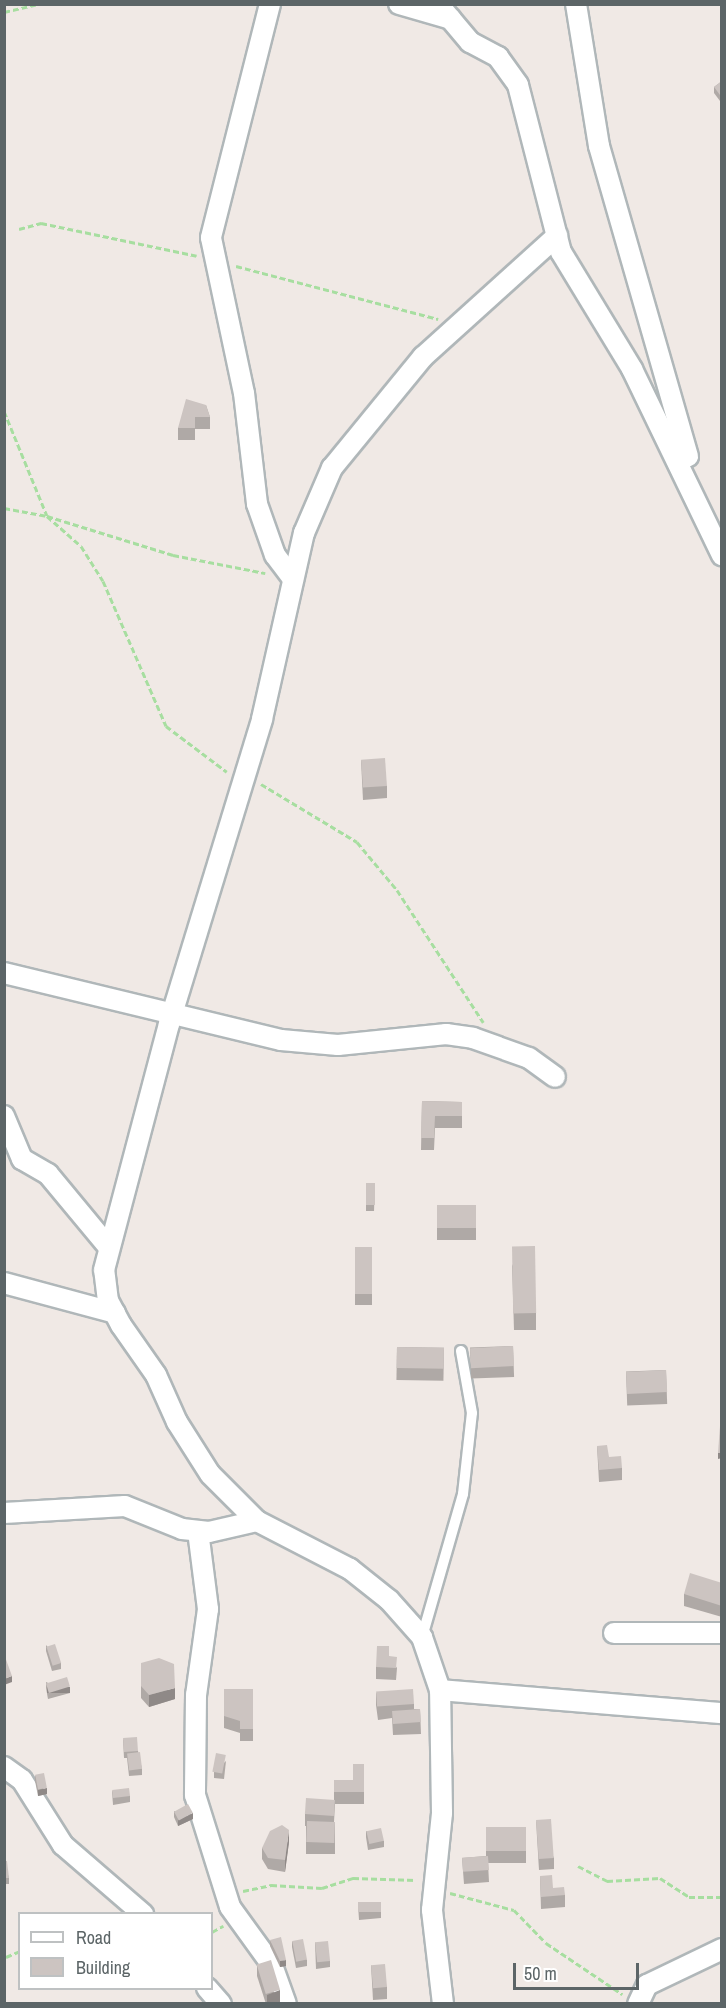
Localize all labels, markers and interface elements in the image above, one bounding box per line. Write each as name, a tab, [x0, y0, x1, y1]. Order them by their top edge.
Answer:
legend	[18, 1912, 213, 1990]
text: Road	[76, 1925, 111, 1950]
scale bar	[516, 1951, 642, 1989]
text: Building	[76, 1955, 130, 1980]
text: 50 m	[524, 1961, 557, 1986]

